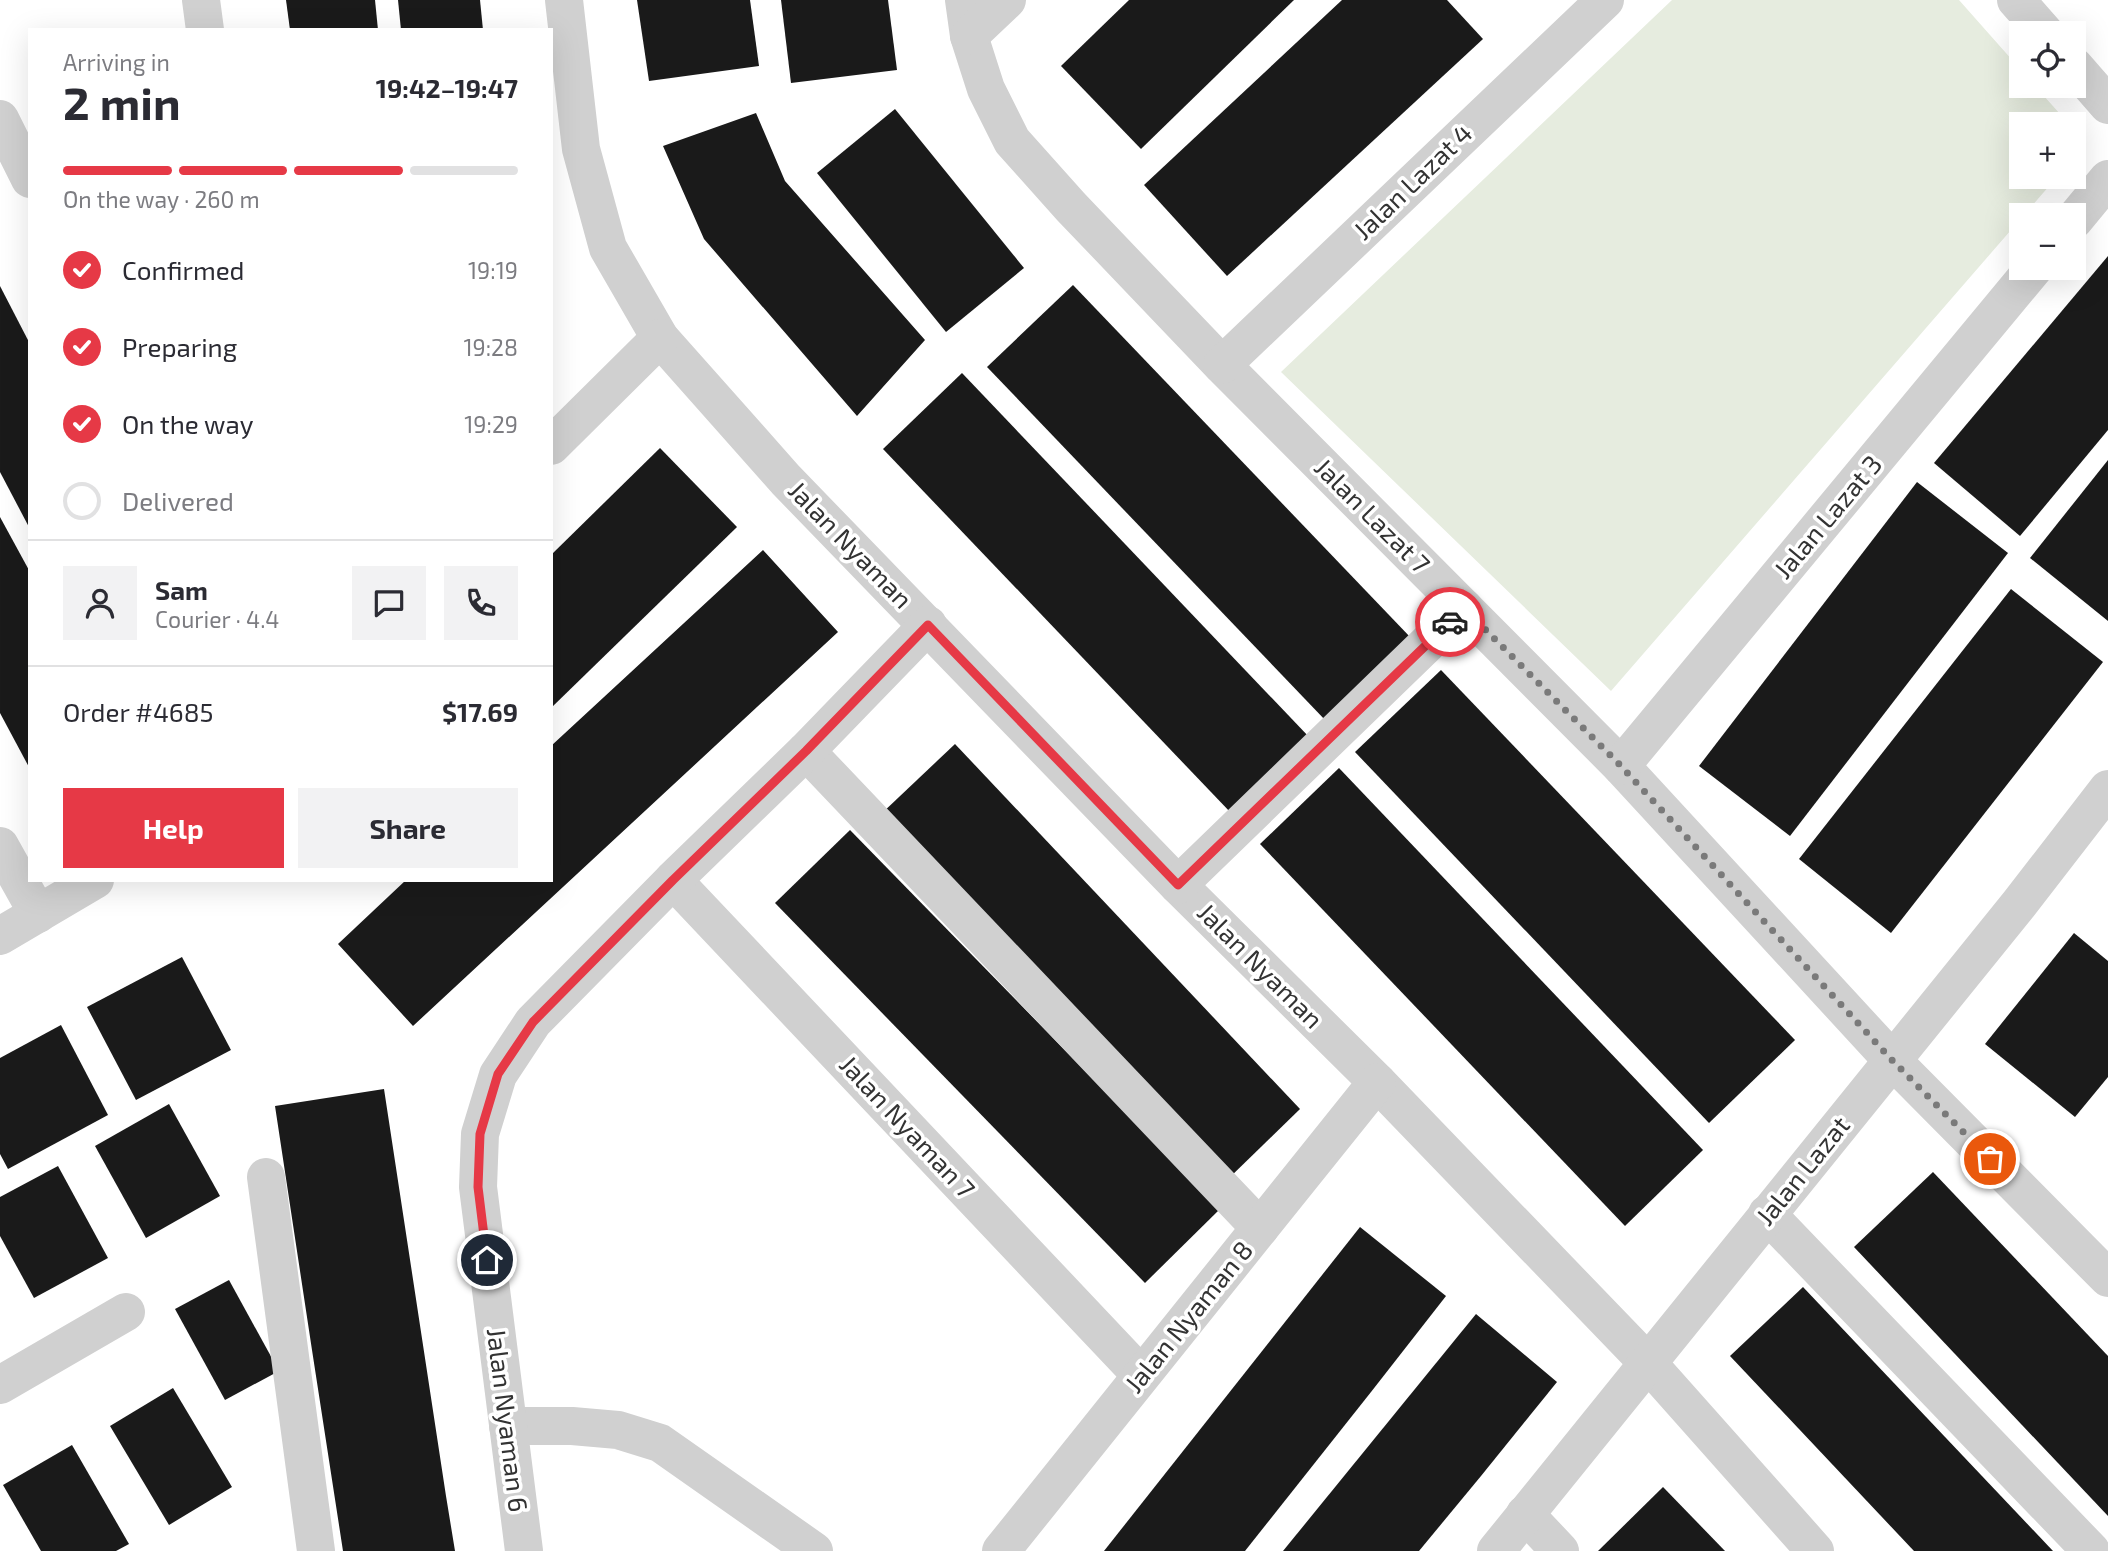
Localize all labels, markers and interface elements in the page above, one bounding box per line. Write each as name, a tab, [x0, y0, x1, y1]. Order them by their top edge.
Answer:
map controls	[2009, 21, 2086, 280]
button: locate	[2009, 21, 2086, 98]
text: Arriving in	[63, 48, 170, 76]
text: 19:42–19:47	[376, 72, 518, 103]
text: 2 min	[63, 74, 181, 129]
button: +	[2009, 112, 2086, 189]
street label: Jalan Lazat 4	[1346, 117, 1478, 245]
text: On the way · 260 m	[63, 185, 260, 213]
button: −	[2009, 203, 2086, 280]
icon: check	[63, 251, 101, 289]
text: Confirmed	[122, 254, 245, 285]
text: 19:19	[468, 256, 518, 284]
icon: check	[63, 328, 101, 366]
text: Preparing	[122, 331, 237, 362]
text: 19:28	[463, 333, 518, 361]
icon: check	[63, 405, 101, 443]
text: On the way	[122, 408, 253, 439]
text: 19:29	[464, 410, 518, 438]
street label: Jalan Lazat 3	[1766, 448, 1887, 584]
street label: Jalan Lazat 7	[1309, 451, 1437, 579]
street label: Jalan Nyaman	[783, 474, 919, 614]
text: Delivered	[122, 485, 234, 516]
button: person	[63, 566, 137, 640]
button: chat	[352, 566, 426, 640]
button: phone	[444, 566, 518, 640]
text: Sam	[155, 574, 208, 605]
courier	[1415, 587, 1485, 657]
icon: car	[1431, 603, 1469, 641]
text: Courier · 4.4	[155, 605, 279, 633]
text: Order #4685	[63, 696, 213, 727]
text: $17.69	[442, 696, 518, 727]
button: Help	[63, 788, 284, 868]
button: Share	[298, 788, 518, 868]
street label: Jalan Nyaman	[1192, 896, 1330, 1034]
street label: Jalan Nyaman 7	[834, 1048, 982, 1204]
street label: Jalan Lazat	[1749, 1109, 1855, 1231]
pin	[1960, 1129, 2020, 1189]
icon: bag	[1971, 1140, 2009, 1178]
pin	[457, 1230, 517, 1290]
street label: Jalan Nyaman 8	[1117, 1234, 1258, 1398]
icon: home	[468, 1241, 506, 1279]
street label: Jalan Nyaman 6	[482, 1326, 535, 1514]

